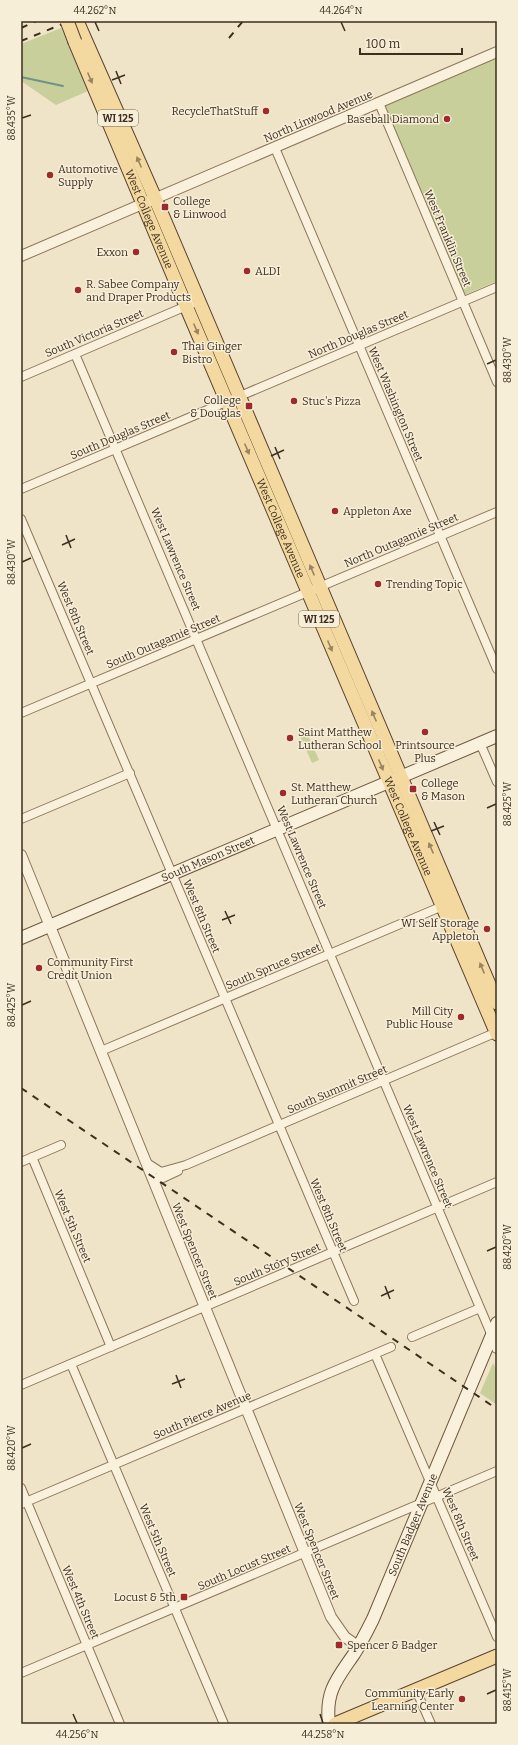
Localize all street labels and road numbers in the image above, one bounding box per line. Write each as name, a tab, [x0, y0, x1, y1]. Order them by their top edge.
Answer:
street label: North Linwood Avenue	[262, 88, 375, 145]
road number: WI 125	[98, 110, 138, 126]
street label: West College Avenue	[122, 168, 176, 271]
street label: West Franklin Street	[421, 188, 474, 289]
street label: South Victoria Street	[43, 307, 145, 360]
street label: North Douglas Street	[306, 308, 410, 361]
street label: West Washington Street	[366, 345, 426, 463]
street label: South Douglas Street	[68, 409, 172, 462]
street label: West College Avenue	[254, 477, 307, 580]
street label: West Lawrence Street	[148, 506, 203, 613]
street label: North Outagamie Street	[342, 511, 460, 570]
street label: West 8th Street	[54, 580, 97, 657]
road number: WI 125	[299, 611, 339, 627]
street label: South Outagamie Street	[104, 612, 222, 671]
street label: West College Avenue	[381, 775, 435, 878]
street label: West Lawrence Street	[274, 804, 329, 911]
street label: South Mason Street	[159, 834, 257, 885]
street label: West 8th Street	[180, 878, 223, 955]
street label: South Spruce Street	[224, 941, 323, 992]
street label: South Summit Street	[285, 1063, 389, 1116]
street label: West Lawrence Street	[400, 1103, 455, 1210]
street label: West 8th Street	[307, 1177, 350, 1254]
street label: West 5th Street	[51, 1188, 94, 1265]
street label: West Spencer Street	[169, 1201, 220, 1302]
street label: South Story Street	[232, 1240, 323, 1289]
street label: South Pierce Avenue	[151, 1389, 253, 1442]
street label: South Badger Avenue	[386, 1472, 440, 1578]
street label: West 8th Street	[439, 1486, 482, 1563]
street label: West Spencer Street	[291, 1501, 342, 1602]
street label: West 5th Street	[136, 1502, 179, 1579]
street label: South Locust Street	[196, 1542, 293, 1593]
street label: West 4th Street	[59, 1564, 102, 1641]

